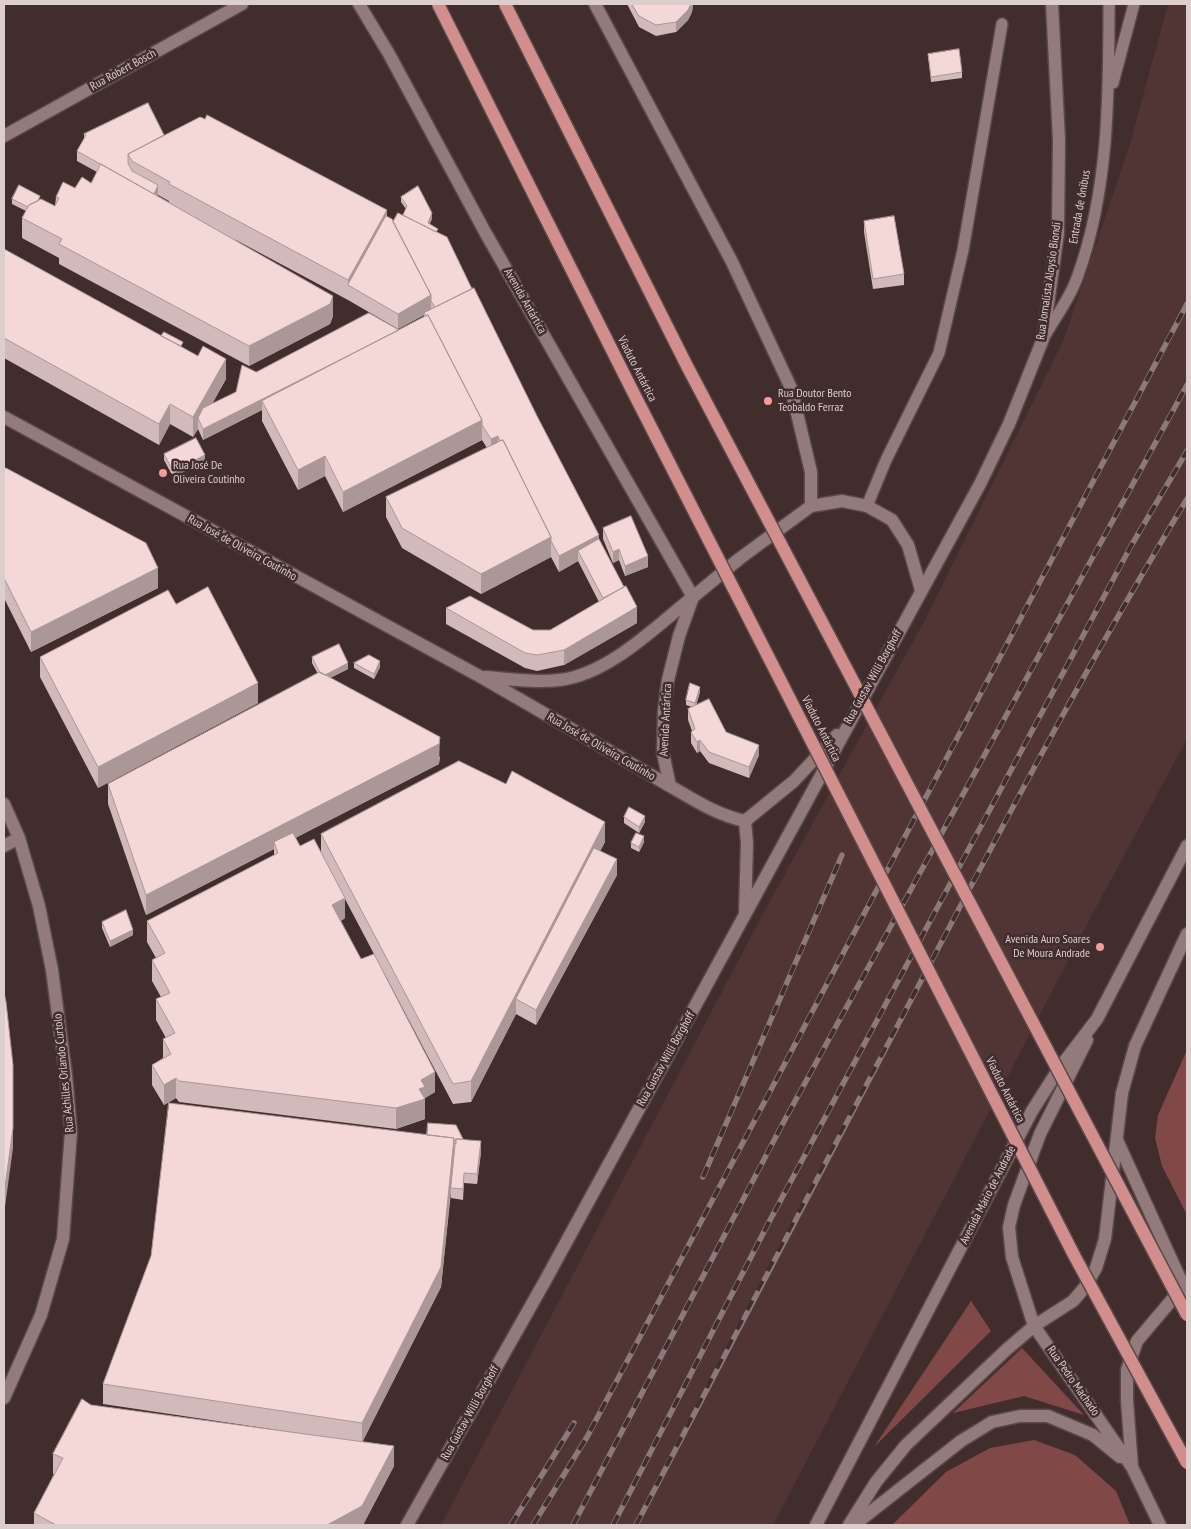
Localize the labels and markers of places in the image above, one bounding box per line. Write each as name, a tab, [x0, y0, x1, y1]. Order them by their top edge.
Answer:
place label: Rua Doutor Bento Teobaldo Ferraz	[778, 387, 851, 415]
marker: Rua Doutor Bento Teobaldo Ferraz	[762, 395, 774, 407]
place label: Rua José De Oliveira Coutinho	[173, 459, 245, 487]
marker: Rua José De Oliveira Coutinho	[157, 467, 169, 479]
place label: Avenida Auro Soares De Moura Andrade	[1005, 933, 1090, 961]
marker: Avenida Auro Soares De Moura Andrade	[1094, 941, 1106, 953]

